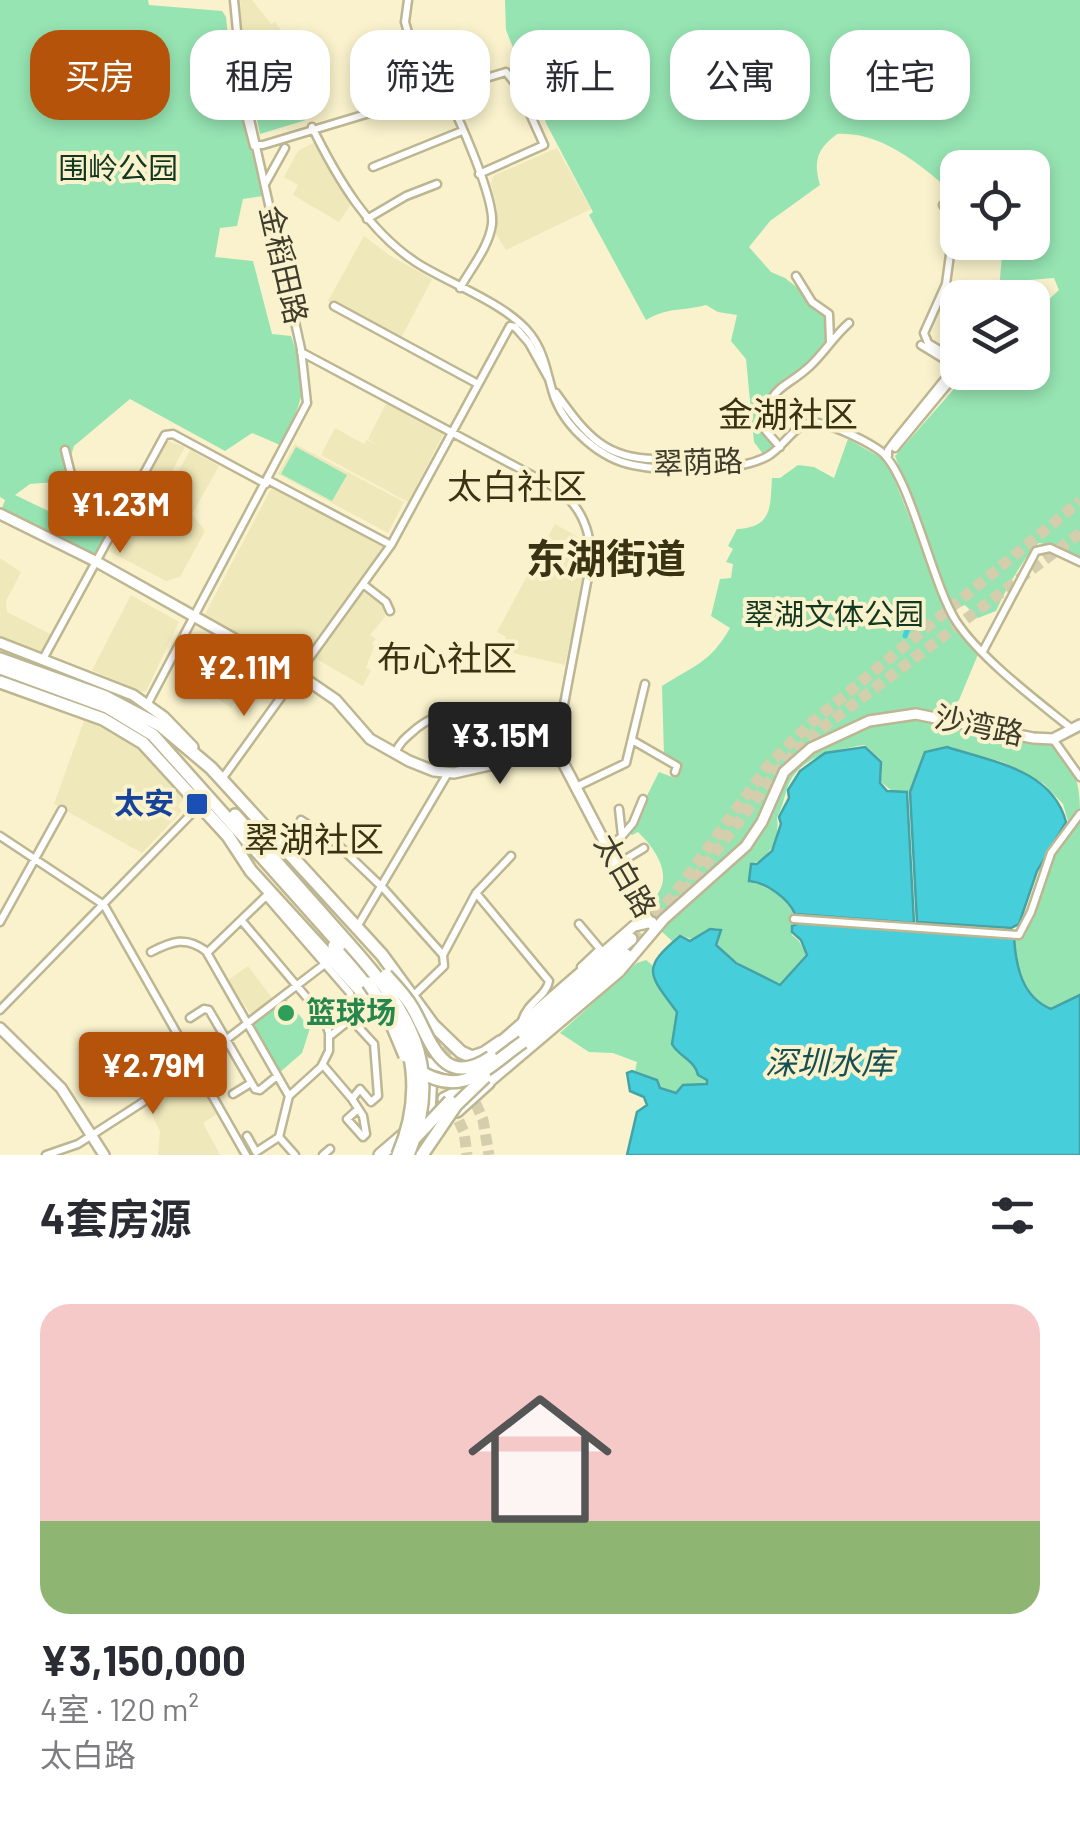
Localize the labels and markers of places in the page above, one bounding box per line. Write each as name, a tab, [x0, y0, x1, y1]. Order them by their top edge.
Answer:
pin: ¥1.23M	[39, 471, 201, 556]
pin: ¥2.11M	[163, 634, 325, 719]
pin: ¥3.15M	[419, 702, 581, 787]
place label: 太安	[114, 784, 174, 820]
marker: 太安	[184, 791, 210, 817]
place label: 篮球场	[306, 993, 396, 1029]
marker: 篮球场	[275, 1002, 297, 1024]
pin: ¥2.79M	[72, 1032, 234, 1117]

